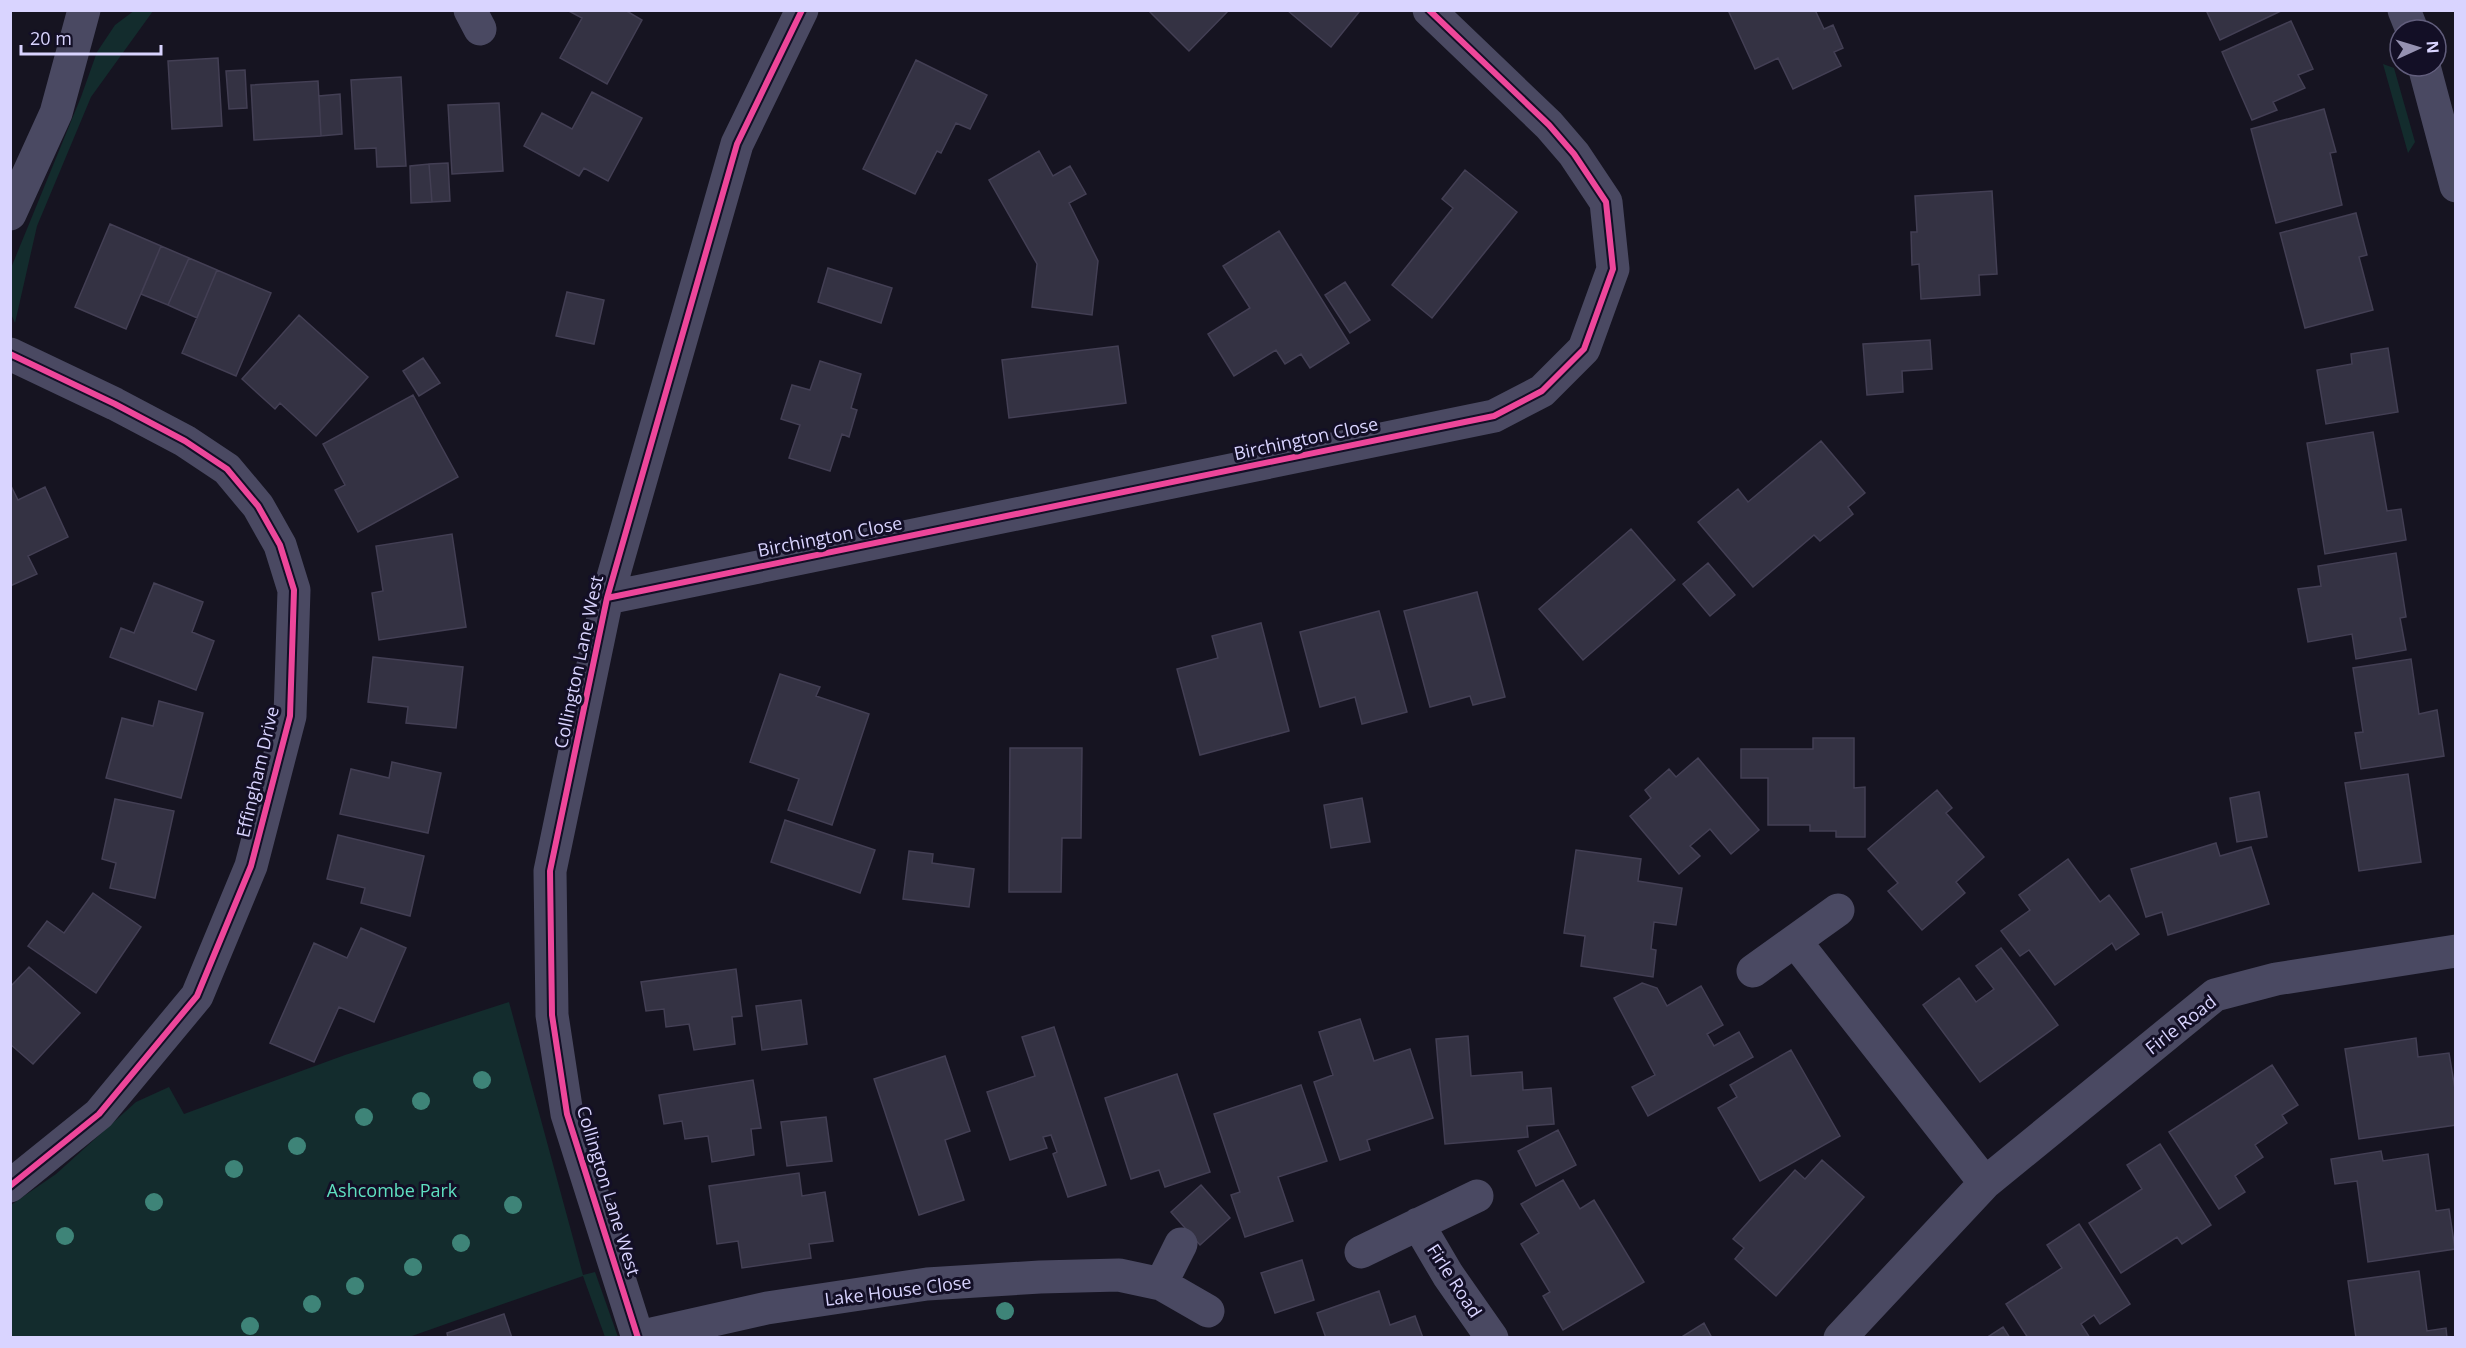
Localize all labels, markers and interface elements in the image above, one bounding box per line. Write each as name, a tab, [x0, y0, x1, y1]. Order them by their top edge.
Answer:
scale bar	[21, 18, 160, 56]
north arrow	[2388, 18, 2448, 78]
text: 20 m	[30, 26, 72, 50]
text: N	[2422, 40, 2444, 54]
street label: Birchington Close	[1231, 411, 1380, 465]
street label: Birchington Close	[755, 510, 904, 562]
street label: Collington Lane West	[548, 573, 608, 751]
street label: Effingham Drive	[230, 704, 284, 840]
street label: Firle Road	[2140, 989, 2221, 1059]
street label: Collington Lane West	[572, 1103, 646, 1279]
park label: Ashcombe Park	[327, 1178, 458, 1202]
street label: Firle Road	[1422, 1239, 1488, 1322]
street label: Lake House Close	[823, 1269, 973, 1311]

